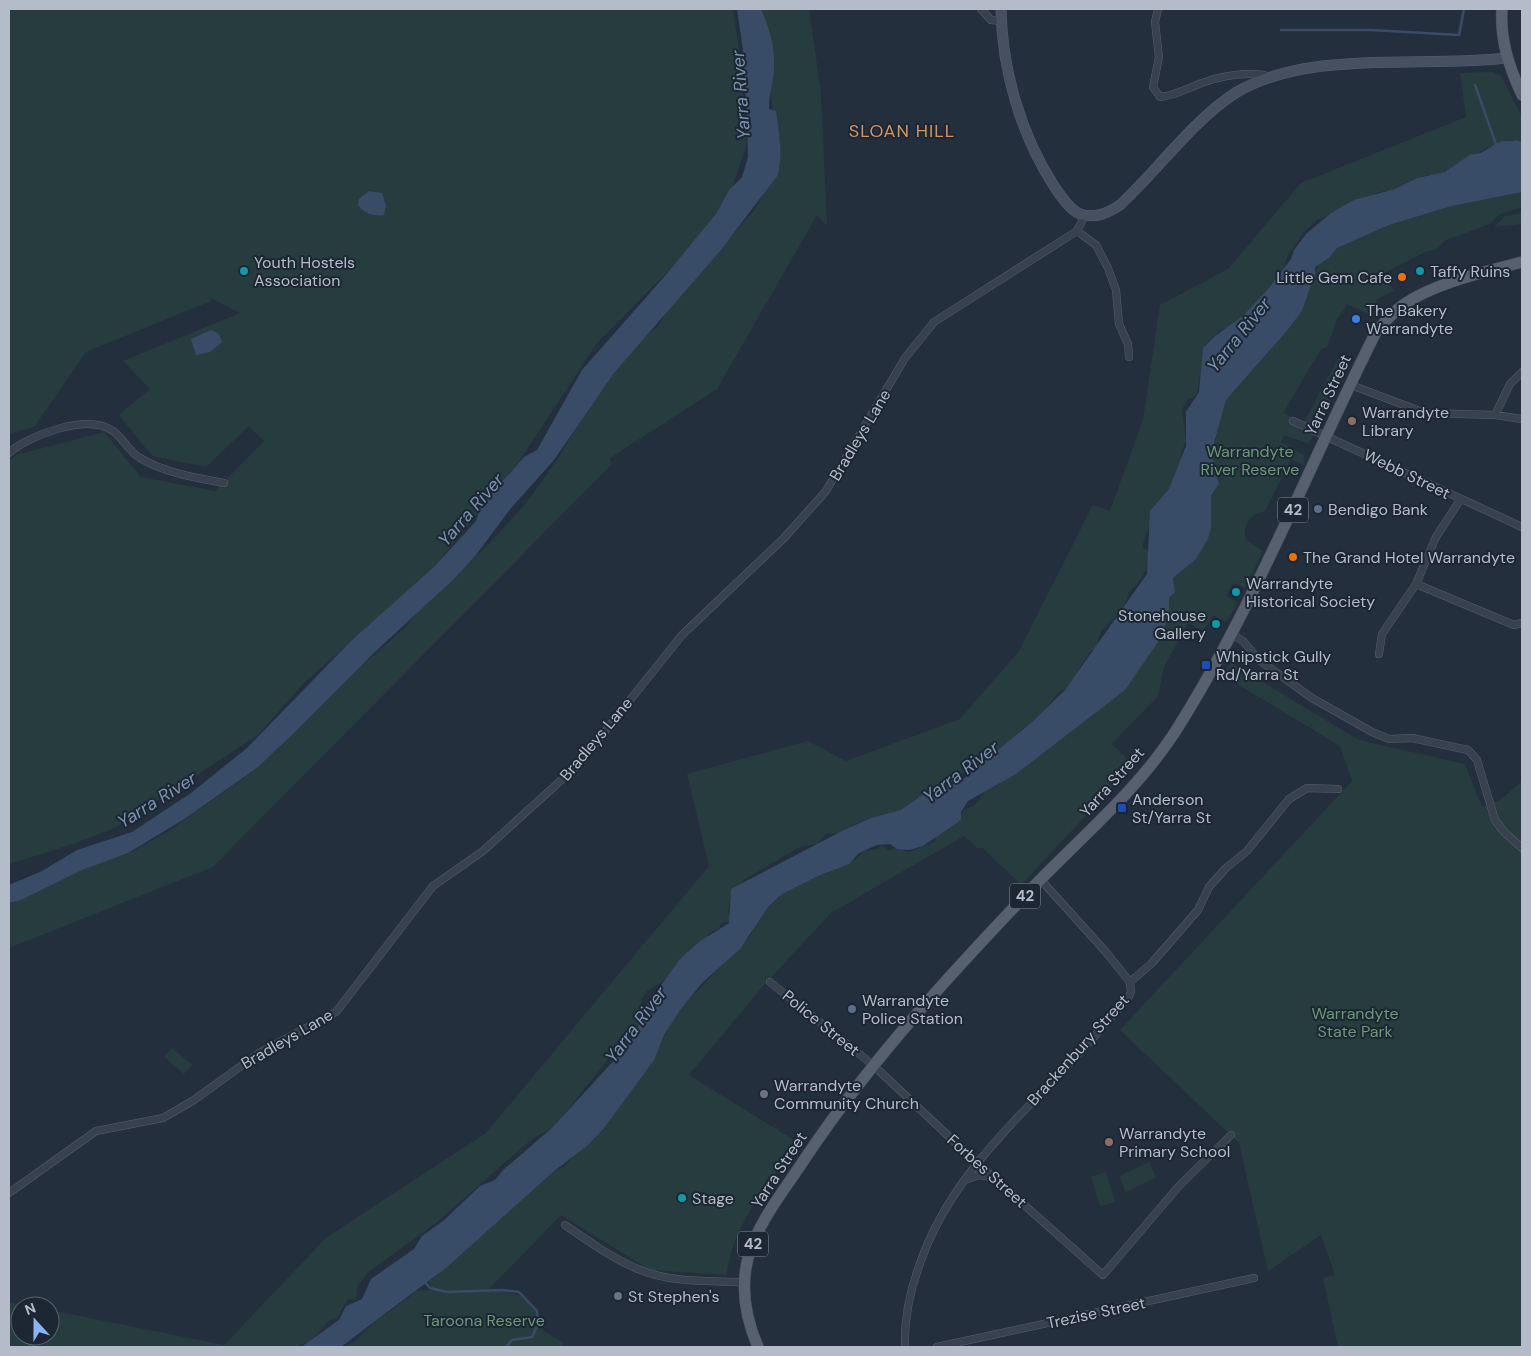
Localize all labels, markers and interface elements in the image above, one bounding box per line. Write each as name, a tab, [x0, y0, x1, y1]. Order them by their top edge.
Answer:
water label: Yarra River	[726, 48, 756, 140]
district label: SLOAN HILL	[849, 119, 955, 143]
place label: Youth Hostels Association	[254, 252, 355, 291]
place label: Taffy Ruins	[1430, 261, 1510, 282]
marker: Youth Hostels Association	[238, 265, 250, 277]
marker: Taffy Ruins	[1414, 265, 1426, 277]
place label: Little Gem Cafe	[1276, 267, 1392, 288]
marker: Little Gem Cafe	[1396, 271, 1408, 283]
water label: Yarra River	[1202, 292, 1277, 377]
place label: The Bakery Warrandyte	[1366, 300, 1453, 339]
marker: The Bakery Warrandyte	[1350, 313, 1362, 325]
street label: Yarra Street	[1300, 351, 1356, 439]
street label: Bradleys Lane	[825, 386, 895, 484]
place label: Warrandyte Library	[1362, 402, 1449, 441]
marker: Warrandyte Library	[1346, 415, 1358, 427]
park label: Warrandyte River Reserve	[1201, 441, 1299, 480]
street label: Webb Street	[1360, 444, 1454, 504]
water label: Yarra River	[433, 467, 510, 552]
road number: 42	[1278, 498, 1308, 522]
place label: Bendigo Bank	[1328, 499, 1428, 520]
marker: Bendigo Bank	[1312, 503, 1324, 515]
place label: The Grand Hotel Warrandyte	[1303, 547, 1515, 568]
marker: The Grand Hotel Warrandyte	[1287, 551, 1299, 563]
place label: Warrandyte Historical Society	[1246, 573, 1375, 612]
marker: Warrandyte Historical Society	[1230, 586, 1242, 598]
place label: Stonehouse Gallery	[1118, 605, 1206, 644]
marker: Stonehouse Gallery	[1210, 618, 1222, 630]
place label: Whipstick Gully Rd/Yarra St	[1216, 646, 1331, 685]
marker: Whipstick Gully Rd/Yarra St	[1200, 659, 1212, 671]
street label: Bradleys Lane	[555, 693, 637, 785]
water label: Yarra River	[918, 735, 1005, 808]
street label: Yarra Street	[1075, 743, 1149, 821]
water label: Yarra River	[113, 766, 202, 834]
place label: Anderson St/Yarra St	[1132, 789, 1211, 828]
marker: Anderson St/Yarra St	[1116, 802, 1128, 814]
road number: 42	[1010, 884, 1040, 908]
water label: Yarra River	[600, 981, 673, 1068]
street label: Police Street	[778, 985, 864, 1061]
place label: Warrandyte Police Station	[862, 990, 963, 1029]
street label: Brackenbury Street	[1022, 990, 1134, 1110]
marker: Warrandyte Police Station	[846, 1003, 858, 1015]
park label: Warrandyte State Park	[1311, 1003, 1399, 1042]
street label: Bradleys Lane	[237, 1004, 337, 1074]
place label: Warrandyte Community Church	[774, 1075, 919, 1114]
marker: Warrandyte Community Church	[758, 1088, 770, 1100]
place label: Warrandyte Primary School	[1119, 1123, 1230, 1162]
street label: Yarra Street	[747, 1128, 811, 1212]
street label: Forbes Street	[943, 1130, 1031, 1212]
marker: Warrandyte Primary School	[1103, 1136, 1115, 1148]
place label: Stage	[692, 1188, 734, 1209]
marker: Stage	[676, 1192, 688, 1204]
road number: 42	[738, 1232, 768, 1256]
place label: St Stephen's	[628, 1286, 720, 1307]
marker: St Stephen's	[612, 1290, 624, 1302]
street label: Trezise Street	[1045, 1292, 1147, 1334]
north arrow	[10, 1296, 60, 1346]
text: N	[22, 1299, 38, 1319]
park label: Taroona Reserve	[423, 1310, 545, 1331]

